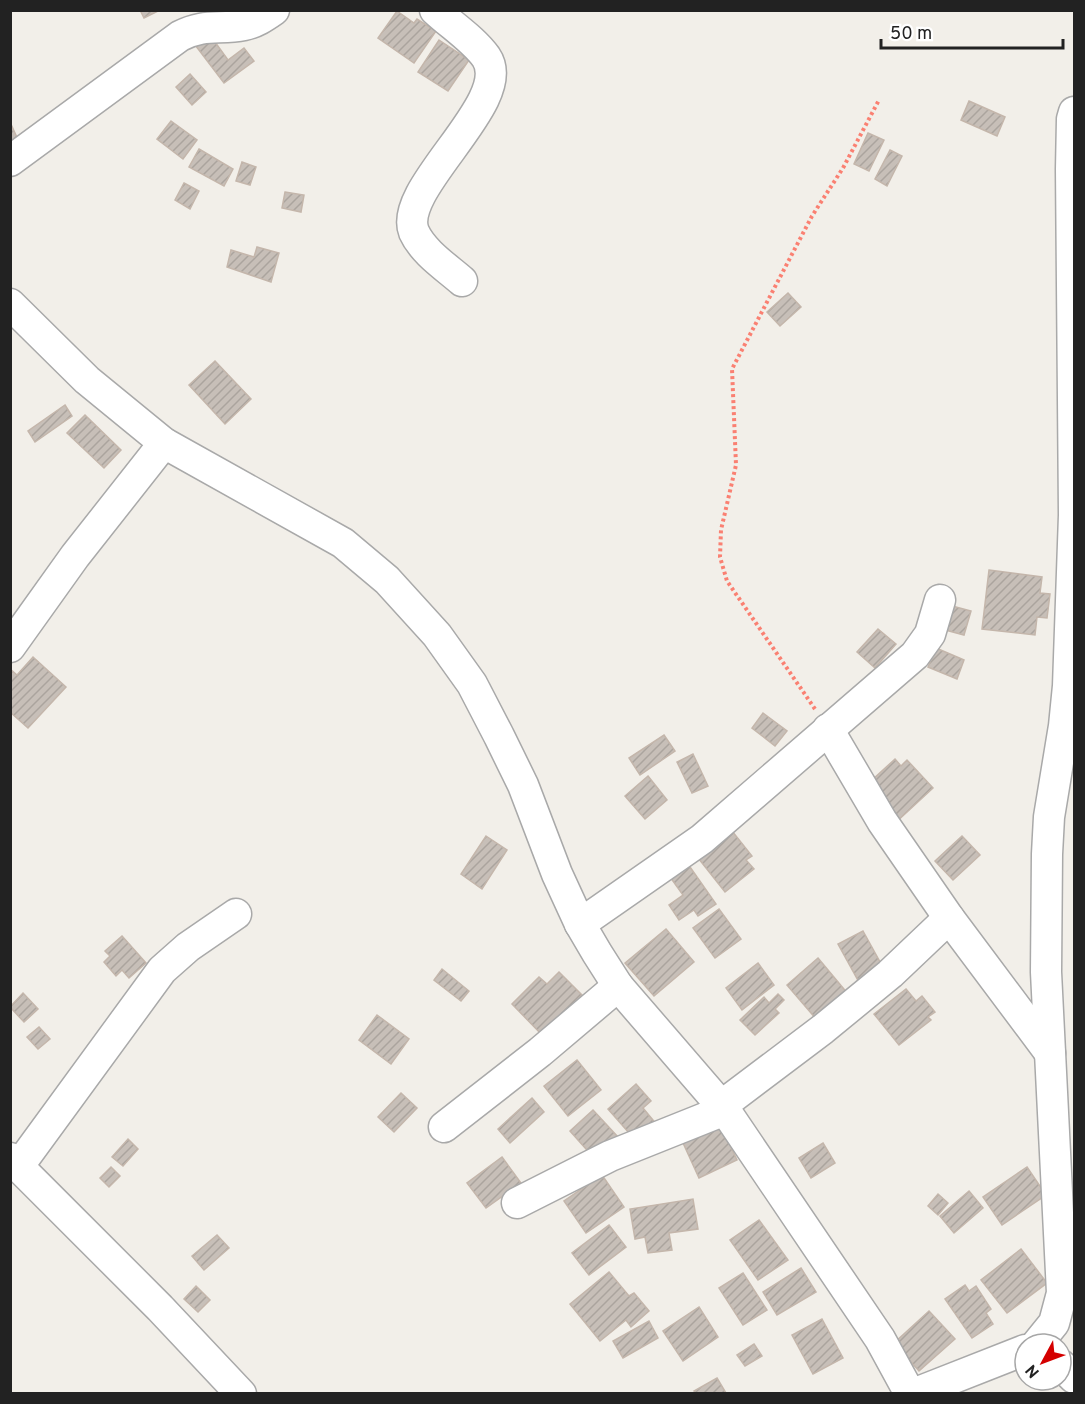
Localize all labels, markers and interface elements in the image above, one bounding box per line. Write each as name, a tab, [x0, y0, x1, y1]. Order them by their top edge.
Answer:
scale bar	[881, 12, 1062, 50]
text: 50 m	[890, 23, 932, 46]
north arrow	[1013, 1332, 1073, 1392]
text: N	[1022, 1360, 1045, 1381]

